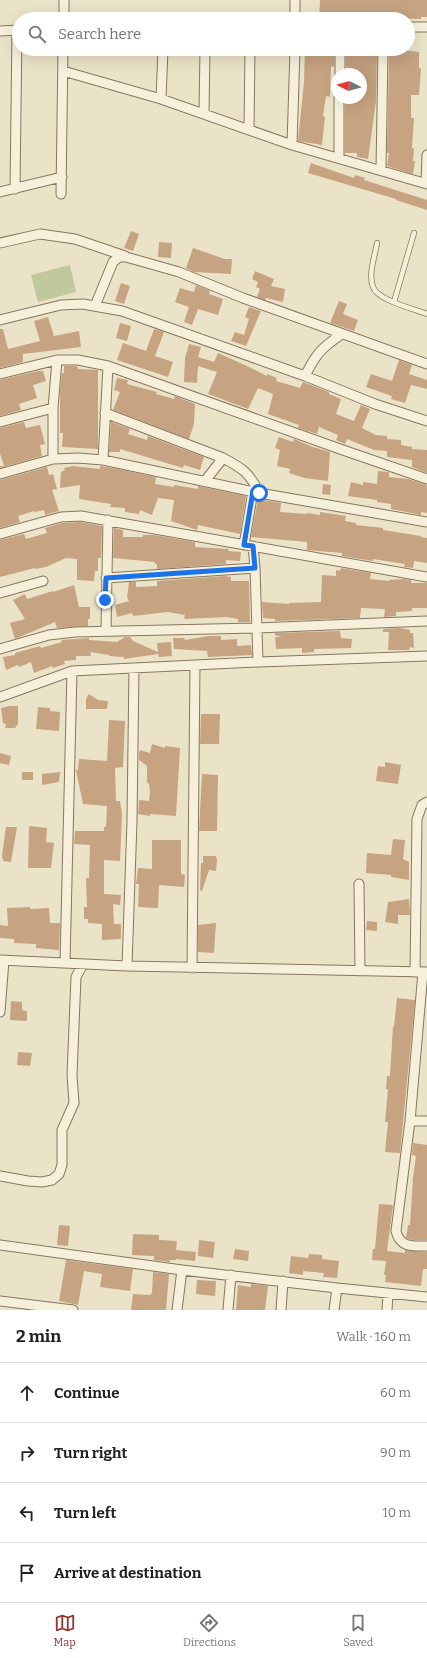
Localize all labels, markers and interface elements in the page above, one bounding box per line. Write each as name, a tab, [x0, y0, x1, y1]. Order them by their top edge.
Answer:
search box	[12, 12, 415, 56]
icon: search	[26, 23, 48, 45]
text: Search here	[58, 25, 141, 43]
north arrow	[331, 68, 367, 104]
route start	[250, 484, 268, 502]
route end	[96, 591, 114, 609]
text: 2 min	[16, 1326, 61, 1347]
text: Walk · 160 m	[336, 1329, 411, 1344]
icon: ahead	[16, 1382, 38, 1404]
text: Continue	[54, 1384, 120, 1402]
text: 60 m	[380, 1385, 411, 1400]
icon: right	[16, 1442, 38, 1464]
text: Turn right	[54, 1444, 127, 1462]
text: 90 m	[380, 1445, 411, 1460]
icon: left	[16, 1502, 38, 1524]
text: Turn left	[54, 1504, 116, 1522]
text: 10 m	[382, 1505, 411, 1520]
icon: arrive	[16, 1562, 38, 1584]
text: Arrive at destination	[54, 1564, 201, 1582]
tab: Map	[54, 1612, 76, 1649]
tab: Directions	[183, 1612, 236, 1649]
tab: Saved	[343, 1612, 373, 1649]

